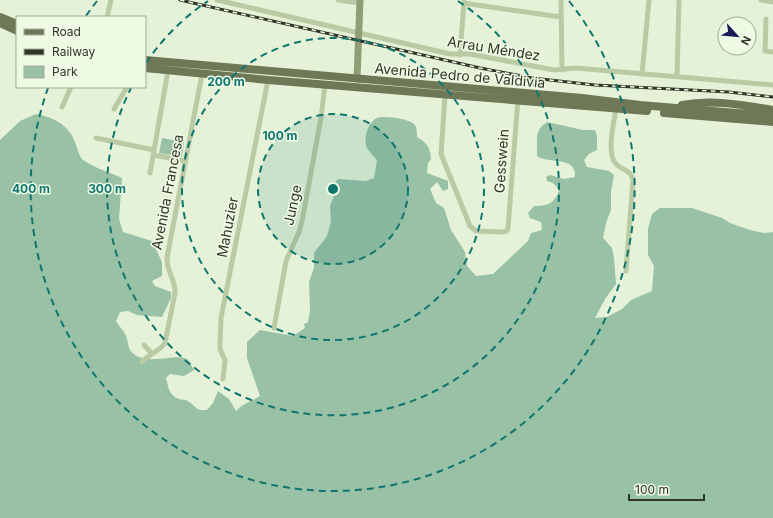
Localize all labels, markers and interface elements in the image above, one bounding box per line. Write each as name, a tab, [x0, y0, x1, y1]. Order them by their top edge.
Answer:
legend	[16, 16, 146, 88]
north arrow	[717, 16, 757, 56]
text: Road	[52, 24, 81, 39]
street label: Arrau Méndez	[446, 32, 542, 64]
text: N	[738, 34, 754, 47]
text: Railway	[52, 44, 96, 59]
street label: Avenida Pedro de Valdivia	[374, 59, 546, 91]
text: Park	[52, 64, 78, 79]
text: 200 m	[207, 74, 245, 89]
text: 100 m	[262, 128, 298, 143]
street label: Gesswein	[490, 128, 512, 194]
street label: Avenida Francesa	[147, 133, 187, 251]
text: 400 m	[12, 181, 50, 196]
text: 300 m	[88, 181, 126, 196]
centre of rings	[326, 182, 340, 196]
street label: Junge	[279, 183, 305, 227]
street label: Mahuzier	[213, 195, 241, 259]
scale bar	[629, 476, 704, 502]
text: 100 m	[635, 482, 669, 497]

